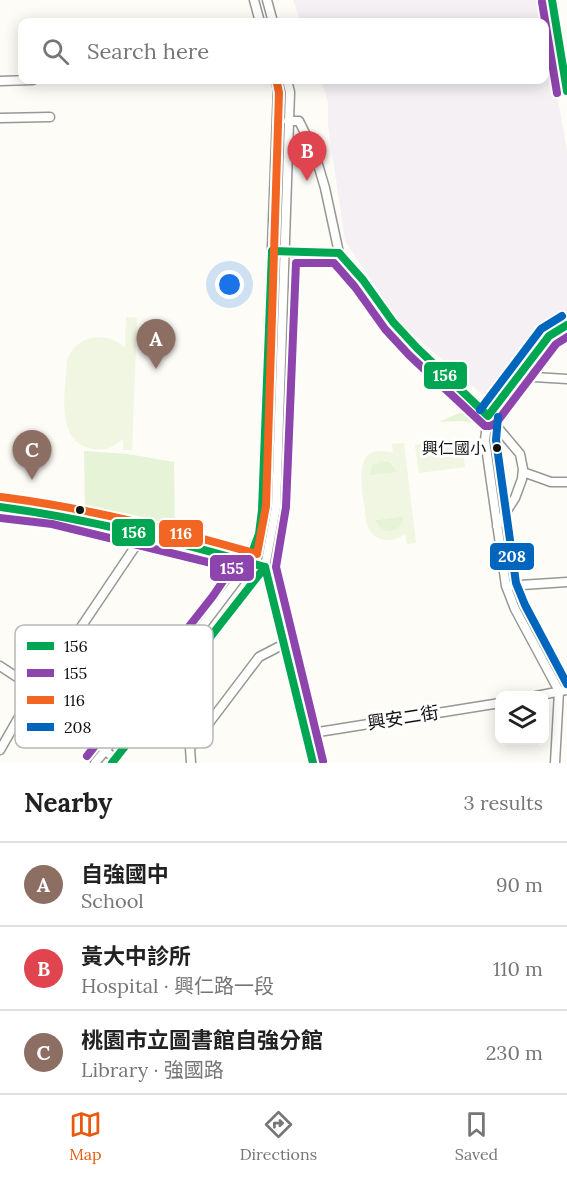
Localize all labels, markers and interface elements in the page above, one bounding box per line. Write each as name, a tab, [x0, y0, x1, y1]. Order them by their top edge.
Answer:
search box	[18, 18, 549, 84]
icon: search	[39, 35, 72, 68]
text: Search here	[87, 37, 209, 65]
pin: B	[288, 132, 326, 181]
your location	[215, 270, 244, 299]
pin: A	[136, 320, 176, 369]
line badge: 156	[423, 361, 468, 390]
text: 156	[433, 365, 457, 385]
pin: C	[12, 430, 51, 480]
place label: 興仁國小	[422, 438, 486, 458]
marker: 興仁國小	[491, 442, 503, 454]
unlabelled marker	[74, 504, 86, 516]
line badge: 156	[111, 518, 156, 547]
line badge: 116	[158, 519, 204, 548]
text: 156	[122, 522, 146, 542]
text: 116	[170, 523, 192, 543]
line badge: 208	[489, 542, 535, 571]
text: 208	[498, 546, 526, 566]
line badge: 155	[209, 554, 255, 582]
text: 155	[220, 558, 244, 578]
legend	[15, 625, 213, 748]
text: 156	[64, 636, 88, 656]
text: 155	[64, 663, 87, 683]
text: 116	[64, 690, 85, 710]
map controls	[495, 691, 549, 745]
button: layers	[495, 691, 549, 745]
street label: 興安二街	[366, 701, 440, 734]
text: 208	[64, 717, 92, 737]
text: Nearby	[24, 786, 112, 819]
text: 3 results	[464, 790, 543, 815]
text: 自強國中	[81, 860, 169, 888]
text: A	[37, 872, 50, 897]
text: 90 m	[496, 872, 543, 897]
text: School	[81, 888, 144, 913]
text: 黃大中診所	[81, 942, 191, 970]
text: B	[37, 956, 50, 981]
text: 110 m	[493, 956, 543, 981]
text: Hospital · 興仁路一段	[81, 973, 274, 998]
text: 桃園市立圖書館自強分館	[81, 1026, 323, 1054]
text: C	[37, 1040, 50, 1065]
text: 230 m	[486, 1040, 543, 1065]
text: Library · 強國路	[81, 1057, 224, 1082]
tab: Map	[69, 1108, 102, 1164]
tab: Directions	[240, 1108, 317, 1164]
tab: Saved	[455, 1108, 498, 1164]

